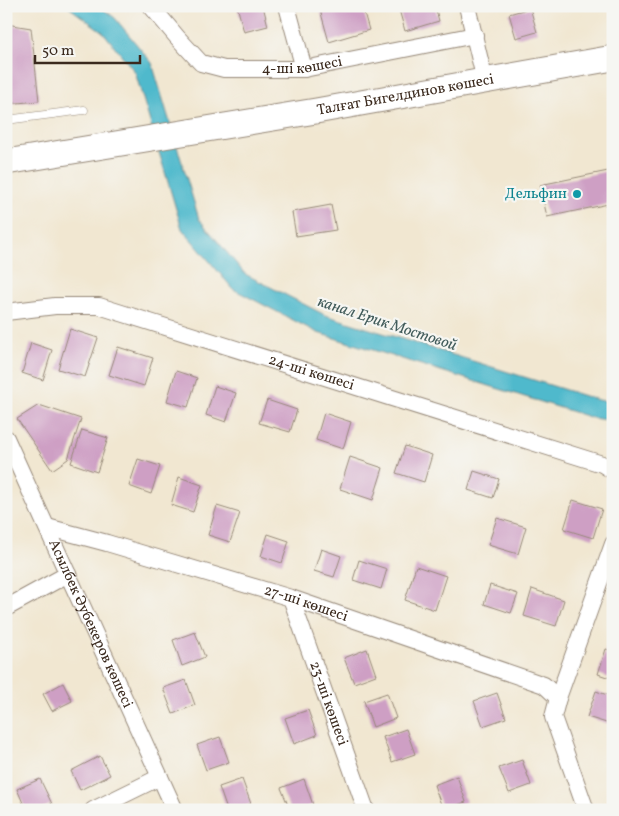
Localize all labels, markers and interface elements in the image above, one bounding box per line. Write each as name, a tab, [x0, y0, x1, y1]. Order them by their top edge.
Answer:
scale bar	[35, 32, 140, 64]
text: 50 m	[42, 41, 74, 62]
street label: 4-ші көшесі	[262, 51, 344, 80]
street label: Талғат Бигелдинов көшесі	[315, 69, 496, 121]
place label: Дельфин	[505, 184, 567, 205]
marker: Дельфин	[571, 188, 583, 200]
water label: канал Ерик Мостовой	[315, 291, 459, 357]
street label: 24-ші көшесі	[266, 349, 357, 396]
street label: Асылбек Әубекеров көшесі	[43, 536, 138, 711]
street label: 27-ші көшесі	[261, 580, 351, 627]
street label: 23-ші көшесі	[304, 659, 353, 749]

